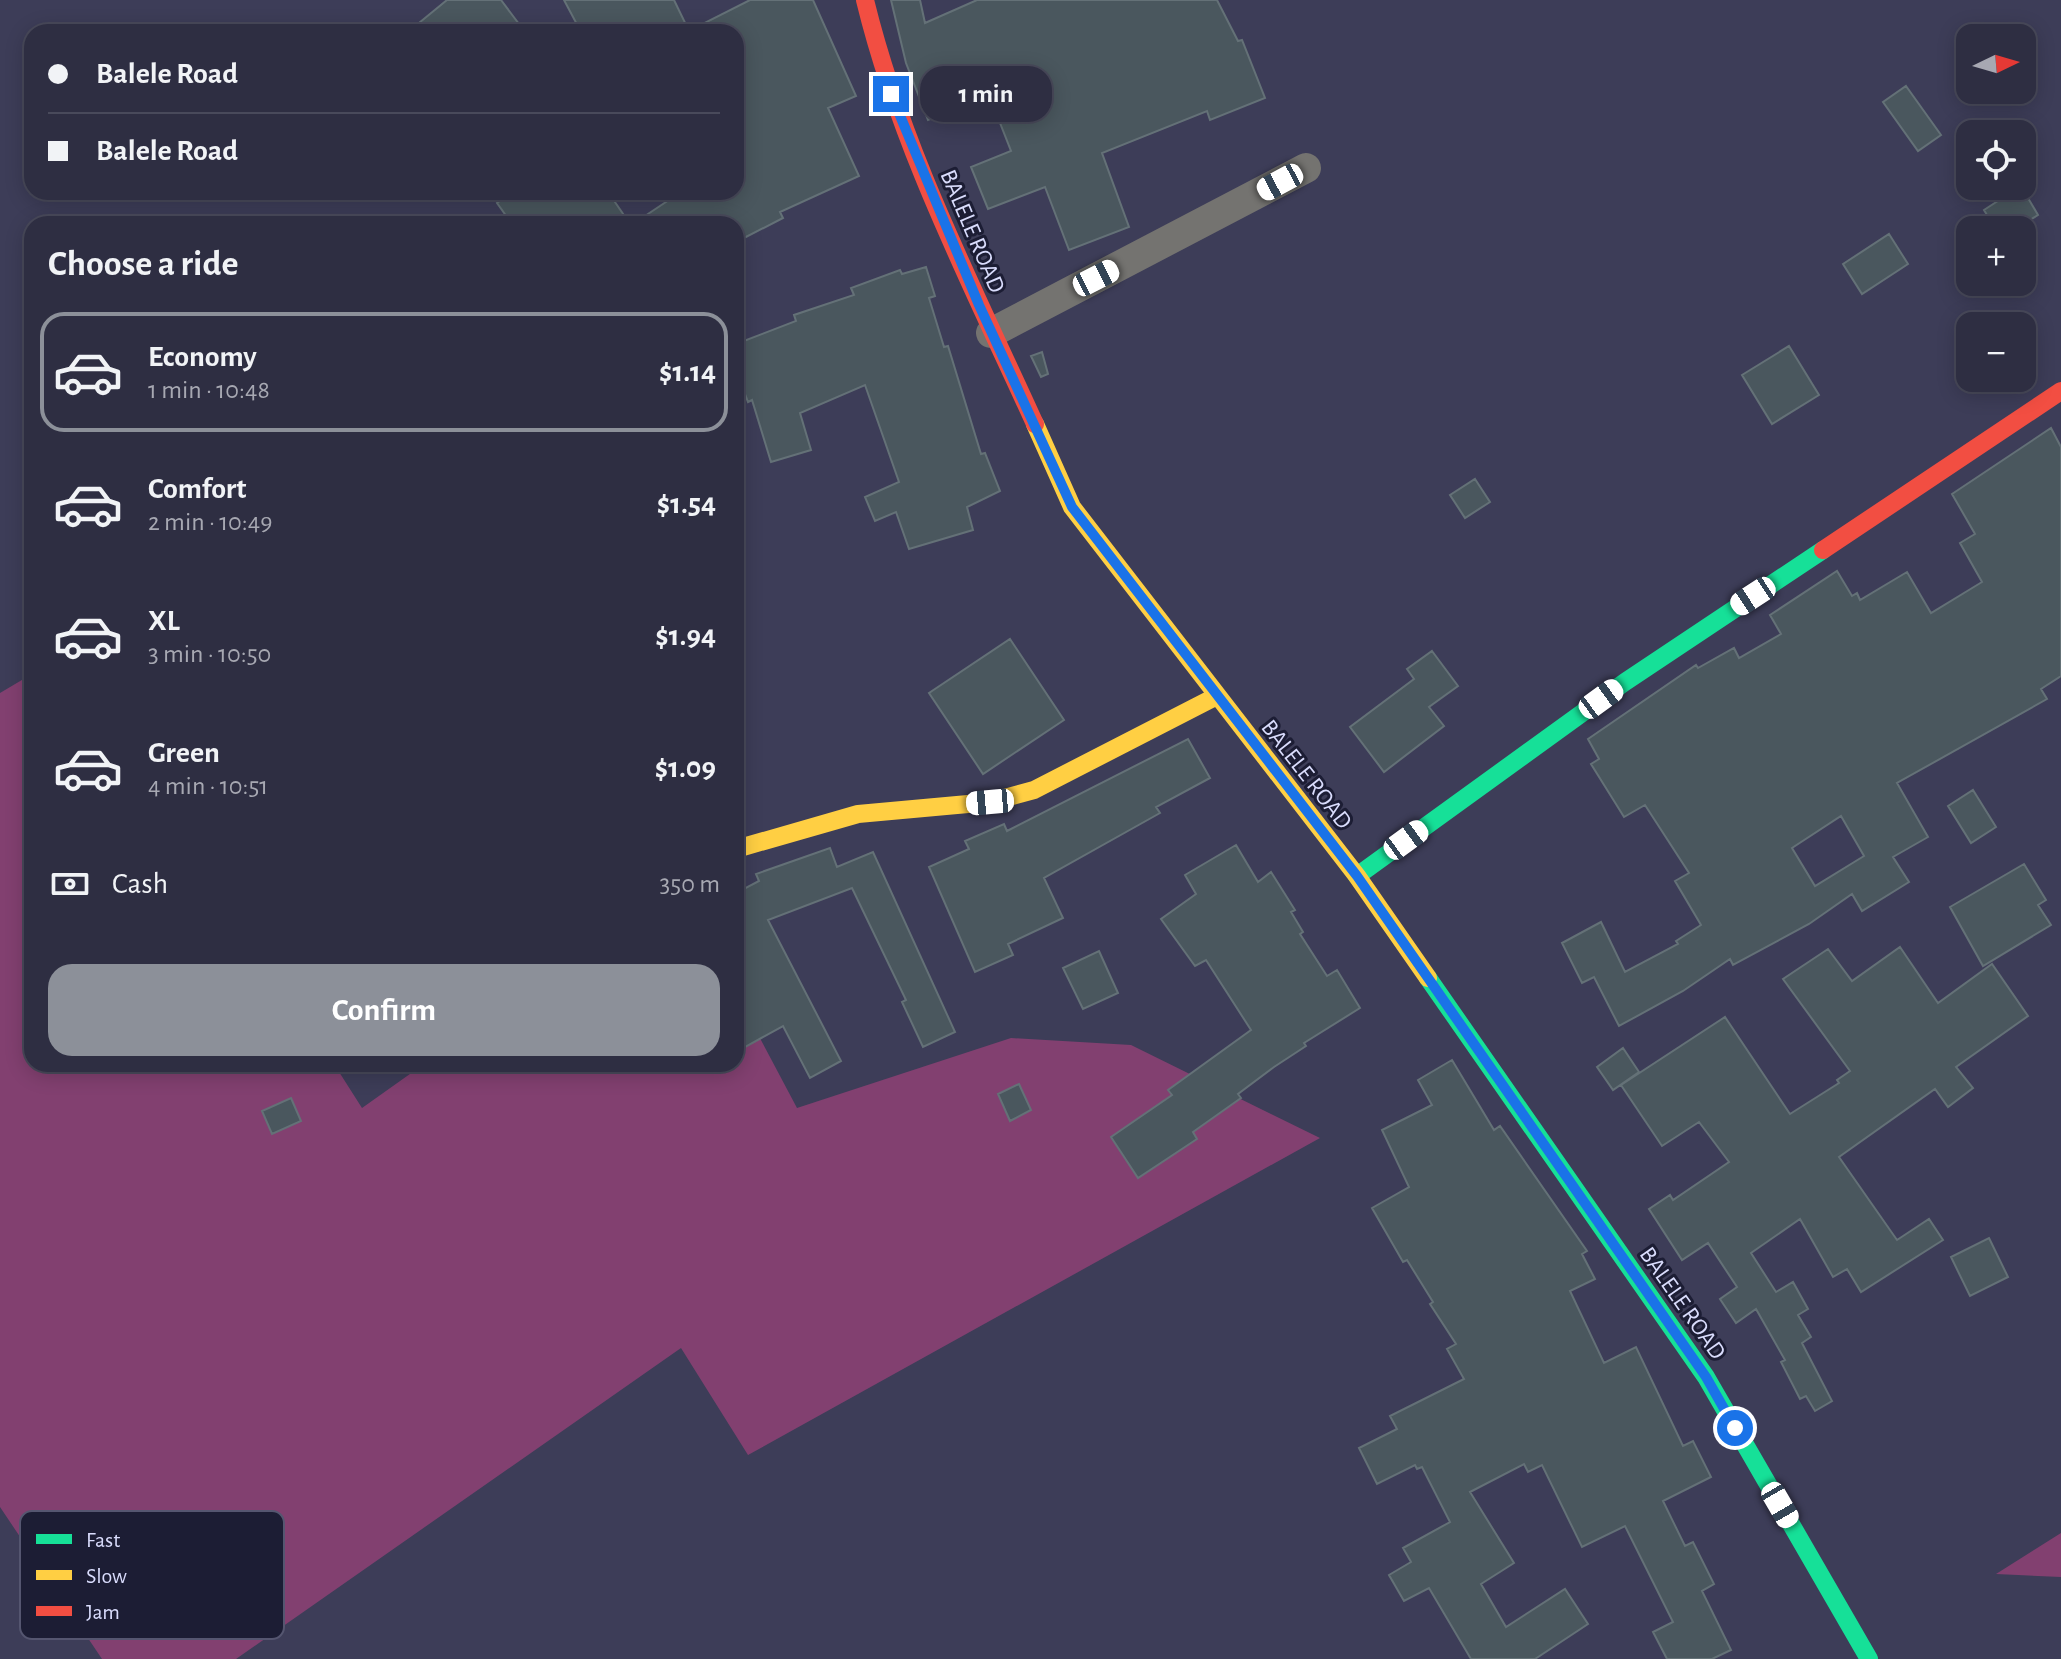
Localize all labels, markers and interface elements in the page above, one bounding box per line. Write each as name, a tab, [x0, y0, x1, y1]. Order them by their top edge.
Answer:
north arrow	[1956, 24, 2036, 104]
map controls	[1956, 24, 2036, 392]
text: Balele Road	[96, 59, 238, 89]
callout: 1 min	[919, 66, 1051, 122]
route end	[873, 76, 909, 112]
text: 1 min	[959, 81, 1013, 107]
button: locate	[1956, 120, 2036, 200]
text: Balele Road	[96, 136, 238, 166]
car	[1253, 160, 1307, 204]
street label: BALELE ROAD	[935, 166, 1009, 296]
button: +	[1956, 216, 2036, 296]
text: Choose a ride	[48, 246, 238, 282]
car	[1069, 256, 1123, 300]
button: −	[1956, 312, 2036, 392]
icon: car	[52, 336, 124, 408]
text: Economy	[148, 342, 257, 372]
text: $1.14	[659, 357, 716, 387]
text: 1 min · 10:48	[148, 377, 270, 403]
icon: car	[52, 468, 124, 540]
text: Comfort	[148, 474, 247, 504]
text: $1.54	[657, 489, 716, 519]
text: 2 min · 10:49	[148, 509, 273, 535]
car	[1726, 573, 1780, 619]
icon: car	[52, 600, 124, 672]
text: XL	[148, 606, 180, 636]
text: $1.94	[655, 621, 716, 651]
text: 3 min · 10:50	[148, 641, 271, 667]
car	[1575, 675, 1627, 723]
street label: BALELE ROAD	[1256, 716, 1356, 834]
icon: car	[52, 732, 124, 804]
text: Green	[148, 738, 220, 768]
text: $1.09	[655, 753, 716, 783]
text: 4 min · 10:51	[148, 773, 268, 799]
car	[965, 788, 1015, 816]
car	[1380, 816, 1432, 864]
icon: cash	[48, 862, 92, 906]
text: Cash	[112, 869, 168, 899]
text: 350 m	[660, 871, 720, 897]
button: Confirm	[48, 964, 720, 1056]
street label: BALELE ROAD	[1635, 1243, 1730, 1364]
route start	[1717, 1410, 1753, 1446]
car	[1758, 1478, 1802, 1532]
legend	[20, 1511, 284, 1639]
text: Fast	[86, 1529, 120, 1551]
text: Slow	[86, 1565, 127, 1587]
text: Jam	[86, 1601, 120, 1623]

